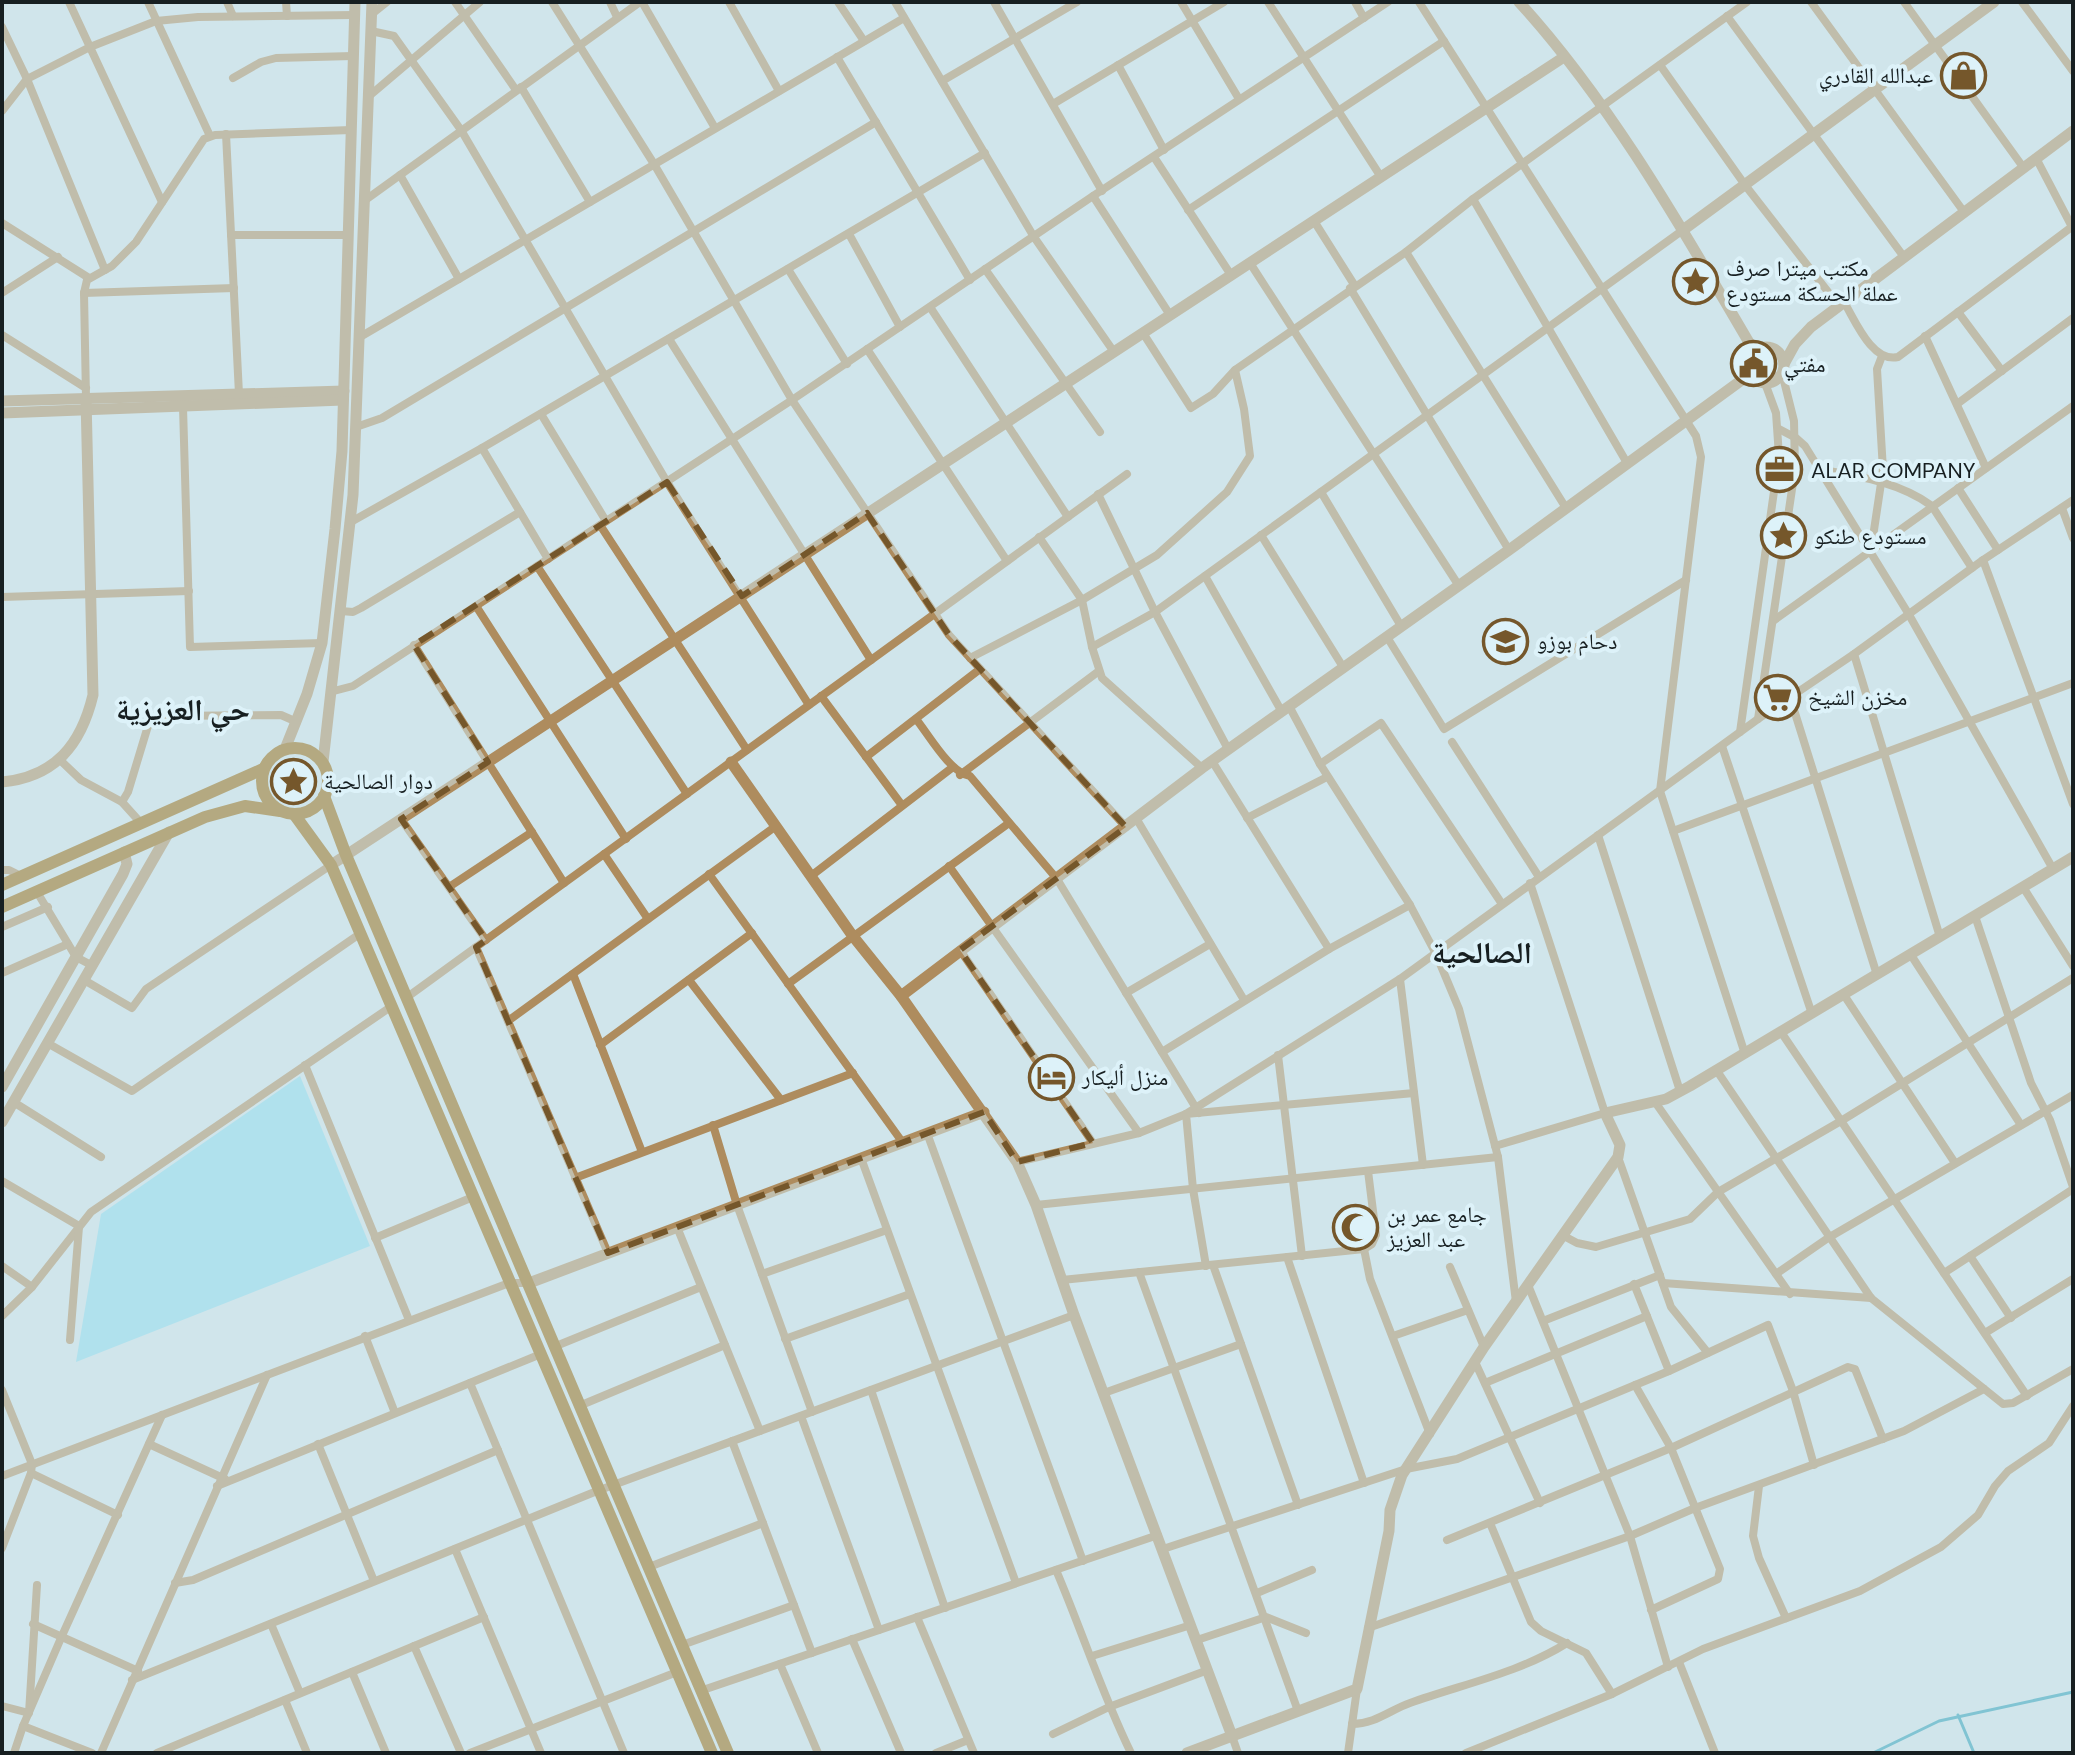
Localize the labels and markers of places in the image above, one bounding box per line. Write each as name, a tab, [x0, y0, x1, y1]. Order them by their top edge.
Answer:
shop icon: عبدالله القادري	[1940, 51, 1988, 99]
place label: عبدالله القادري	[1819, 61, 1933, 92]
place label: مكتب ميترا صرف عملة الحسكة مستودع	[1726, 254, 1898, 308]
place icon: مكتب ميترا صرف عملة الحسكة مستودع	[1671, 257, 1719, 305]
public building icon: مفتي	[1729, 340, 1777, 388]
place label: مفتي	[1784, 350, 1826, 381]
office icon: ALAR COMPANY	[1756, 446, 1804, 494]
place label: ALAR COMPANY	[1811, 456, 1976, 485]
place icon: مستودع طنكو	[1759, 512, 1807, 560]
place label: مستودع طنكو	[1814, 522, 1926, 551]
school or university icon: دحام بوزو	[1482, 617, 1530, 665]
place label: دحام بوزو	[1537, 627, 1617, 656]
supermarket icon: مخزن الشيخ	[1753, 673, 1801, 721]
place label: مخزن الشيخ	[1808, 683, 1907, 712]
place icon: دوار الصالحية	[269, 757, 317, 805]
place label: دوار الصالحية	[324, 767, 433, 796]
hotel icon: منزل أليكار	[1027, 1053, 1075, 1101]
place label: منزل أليكار	[1081, 1063, 1168, 1092]
place label: جامع عمر بن عبد العزيز	[1386, 1200, 1487, 1254]
mosque icon: جامع عمر بن عبد العزيز	[1332, 1203, 1380, 1251]

